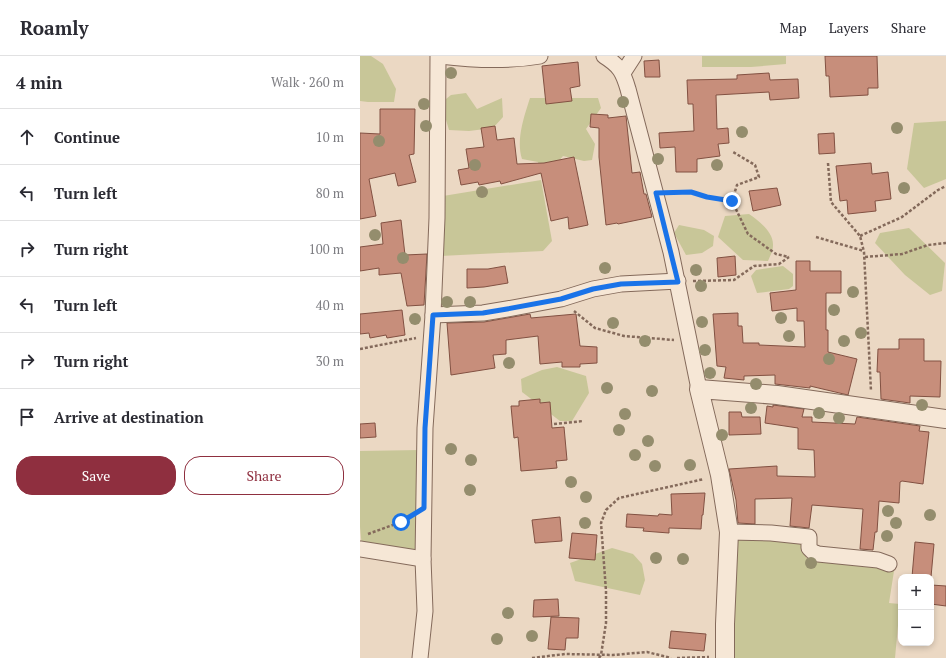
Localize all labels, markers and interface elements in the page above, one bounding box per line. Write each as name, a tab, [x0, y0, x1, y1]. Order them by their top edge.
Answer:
text: Roamly	[20, 15, 89, 40]
text: Map	[780, 18, 807, 37]
text: Layers	[829, 18, 869, 37]
text: Share	[891, 18, 926, 37]
text: 4 min	[16, 71, 63, 94]
text: Walk · 260 m	[271, 73, 344, 91]
icon: ahead	[16, 126, 38, 148]
text: Continue	[54, 127, 120, 147]
text: 10 m	[316, 128, 344, 146]
icon: left	[16, 182, 38, 204]
text: Turn left	[54, 183, 118, 203]
text: 80 m	[316, 184, 344, 202]
route end	[723, 192, 741, 210]
icon: right	[16, 238, 38, 260]
text: Turn right	[54, 239, 129, 259]
text: 100 m	[309, 240, 344, 258]
icon: left	[16, 294, 38, 316]
text: Turn left	[54, 295, 118, 315]
text: 40 m	[316, 296, 344, 314]
icon: right	[16, 350, 38, 372]
text: Turn right	[54, 351, 129, 371]
text: 30 m	[316, 352, 344, 370]
icon: arrive	[16, 406, 38, 428]
text: Arrive at destination	[54, 407, 204, 427]
button: Save	[16, 456, 176, 495]
button: Share	[184, 456, 344, 495]
route start	[392, 513, 410, 531]
map controls	[898, 574, 934, 646]
button: +	[898, 574, 934, 610]
button: −	[898, 610, 934, 646]

